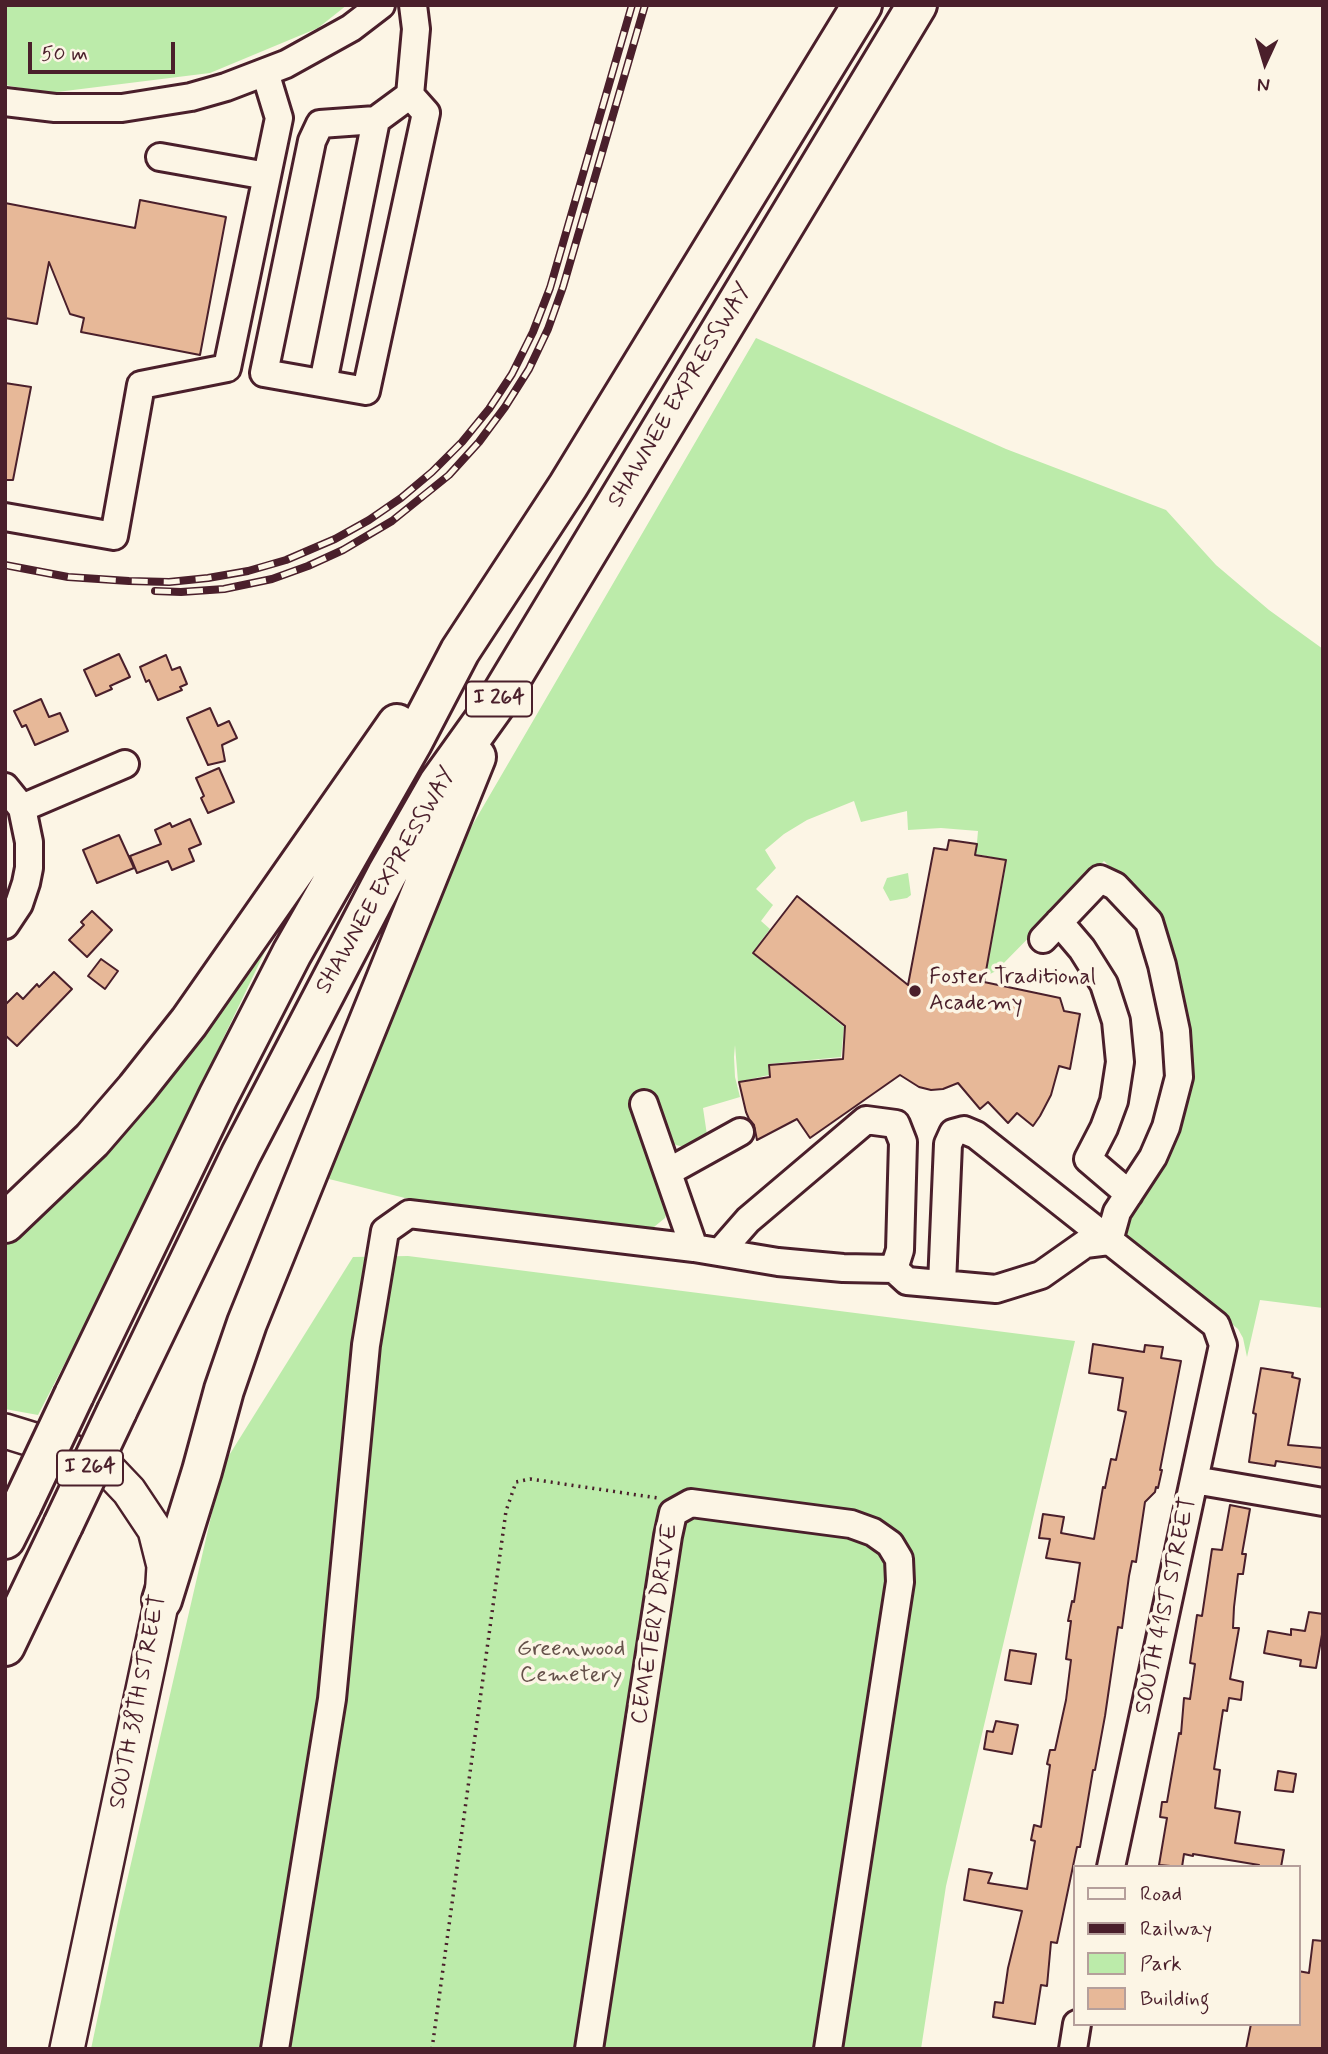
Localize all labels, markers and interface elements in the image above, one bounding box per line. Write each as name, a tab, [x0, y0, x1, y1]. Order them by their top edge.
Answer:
scale bar	[32, 28, 178, 72]
north arrow	[1230, 28, 1300, 98]
text: 50 m	[41, 40, 88, 68]
text: N	[1256, 72, 1271, 97]
street label: SHAWNEE EXPRESSWAY	[603, 279, 759, 513]
road number: I 264	[466, 682, 532, 716]
street label: SHAWNEE EXPRESSWAY	[311, 763, 463, 999]
place label: Foster Traditional Academy	[929, 964, 1096, 1018]
marker: Foster Traditional Academy	[907, 983, 923, 999]
road number: I 264	[57, 1450, 123, 1486]
street label: SOUTH 41ST STREET	[1131, 1495, 1203, 1717]
street label: CEMETERY DRIVE	[626, 1522, 686, 1726]
street label: SOUTH 38TH STREET	[105, 1592, 173, 1812]
park label: Greenwood Cemetery	[517, 1636, 625, 1690]
legend	[1072, 1865, 1300, 2026]
text: Road	[1140, 1880, 1182, 1908]
text: Railway	[1140, 1915, 1212, 1943]
text: Park	[1140, 1950, 1182, 1978]
text: Building	[1140, 1985, 1210, 2013]

